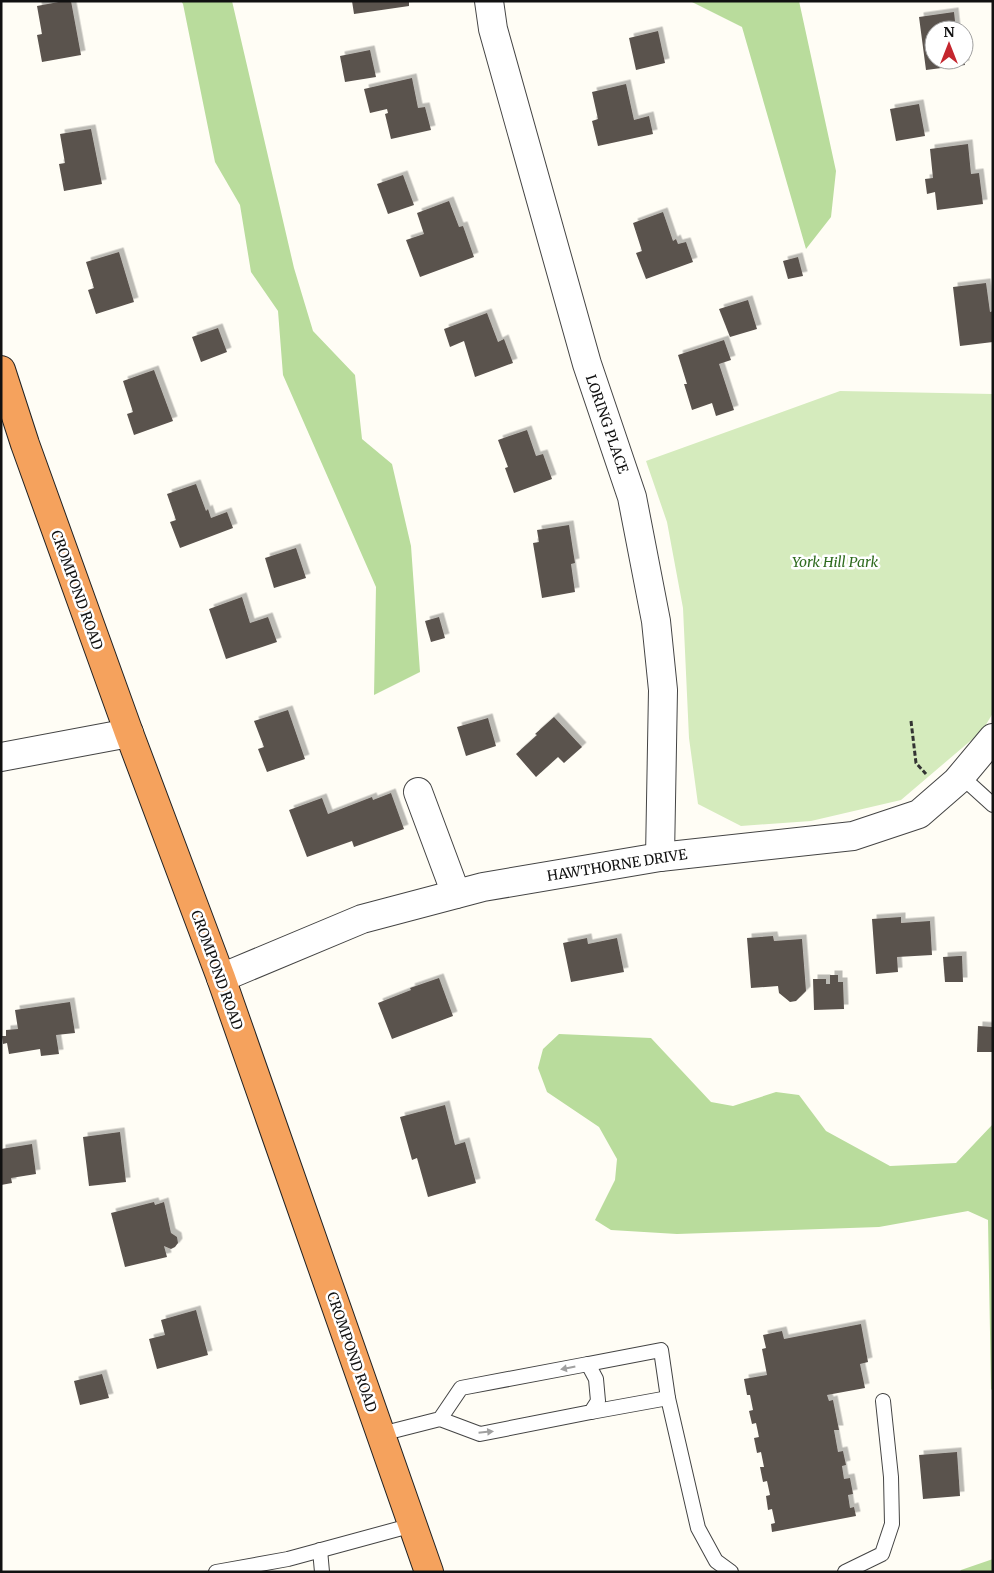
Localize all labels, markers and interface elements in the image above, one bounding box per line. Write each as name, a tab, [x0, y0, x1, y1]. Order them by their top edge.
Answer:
north arrow	[924, 20, 974, 70]
text: N	[943, 23, 955, 41]
street label: LORING PLACE	[582, 372, 632, 476]
street label: CROMPOND ROAD	[47, 528, 107, 653]
park label: York Hill Park	[792, 553, 878, 571]
street label: HAWTHORNE DRIVE	[546, 845, 689, 885]
street label: CROMPOND ROAD	[187, 908, 247, 1033]
street label: CROMPOND ROAD	[323, 1290, 381, 1415]
one-way arrow	[560, 1364, 576, 1372]
one-way arrow	[478, 1428, 494, 1436]

